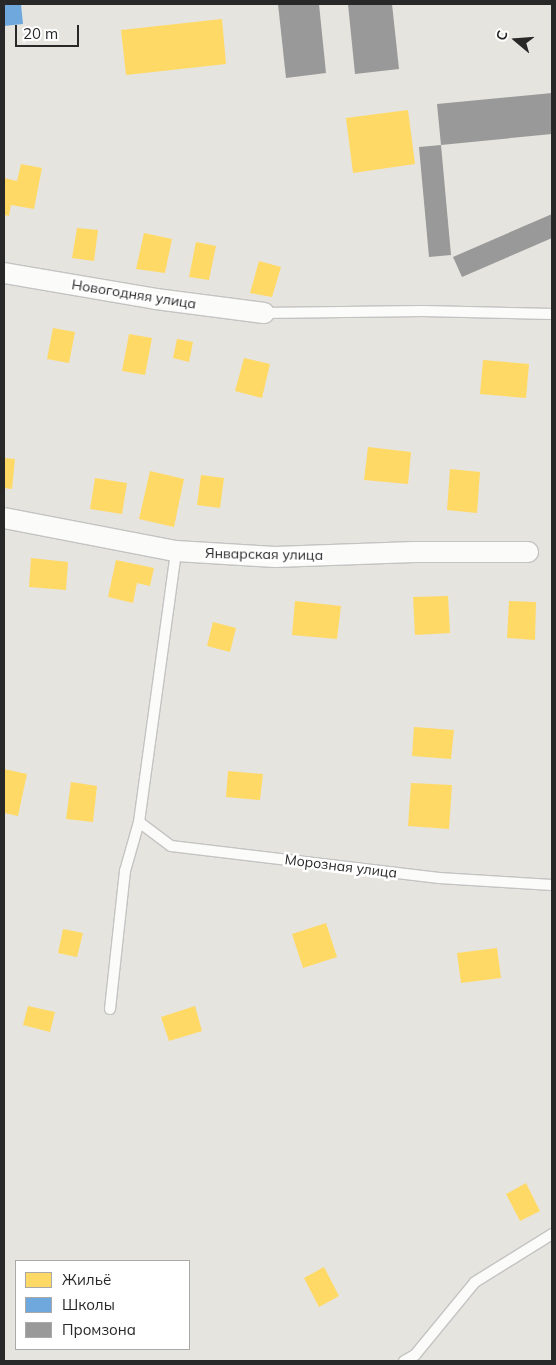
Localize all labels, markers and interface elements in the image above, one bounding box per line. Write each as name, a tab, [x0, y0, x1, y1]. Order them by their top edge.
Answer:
scale bar	[18, 15, 81, 47]
north arrow	[491, 15, 541, 65]
text: 20 m	[23, 24, 58, 43]
text: С	[492, 28, 512, 43]
street label: Новогодняя улица	[71, 276, 197, 312]
street label: Январская улица	[205, 545, 323, 563]
street label: Морозная улица	[284, 851, 398, 881]
legend	[15, 1260, 190, 1350]
text: Жильё	[62, 1270, 111, 1289]
text: Школы	[62, 1295, 115, 1314]
text: Промзона	[62, 1320, 136, 1339]

